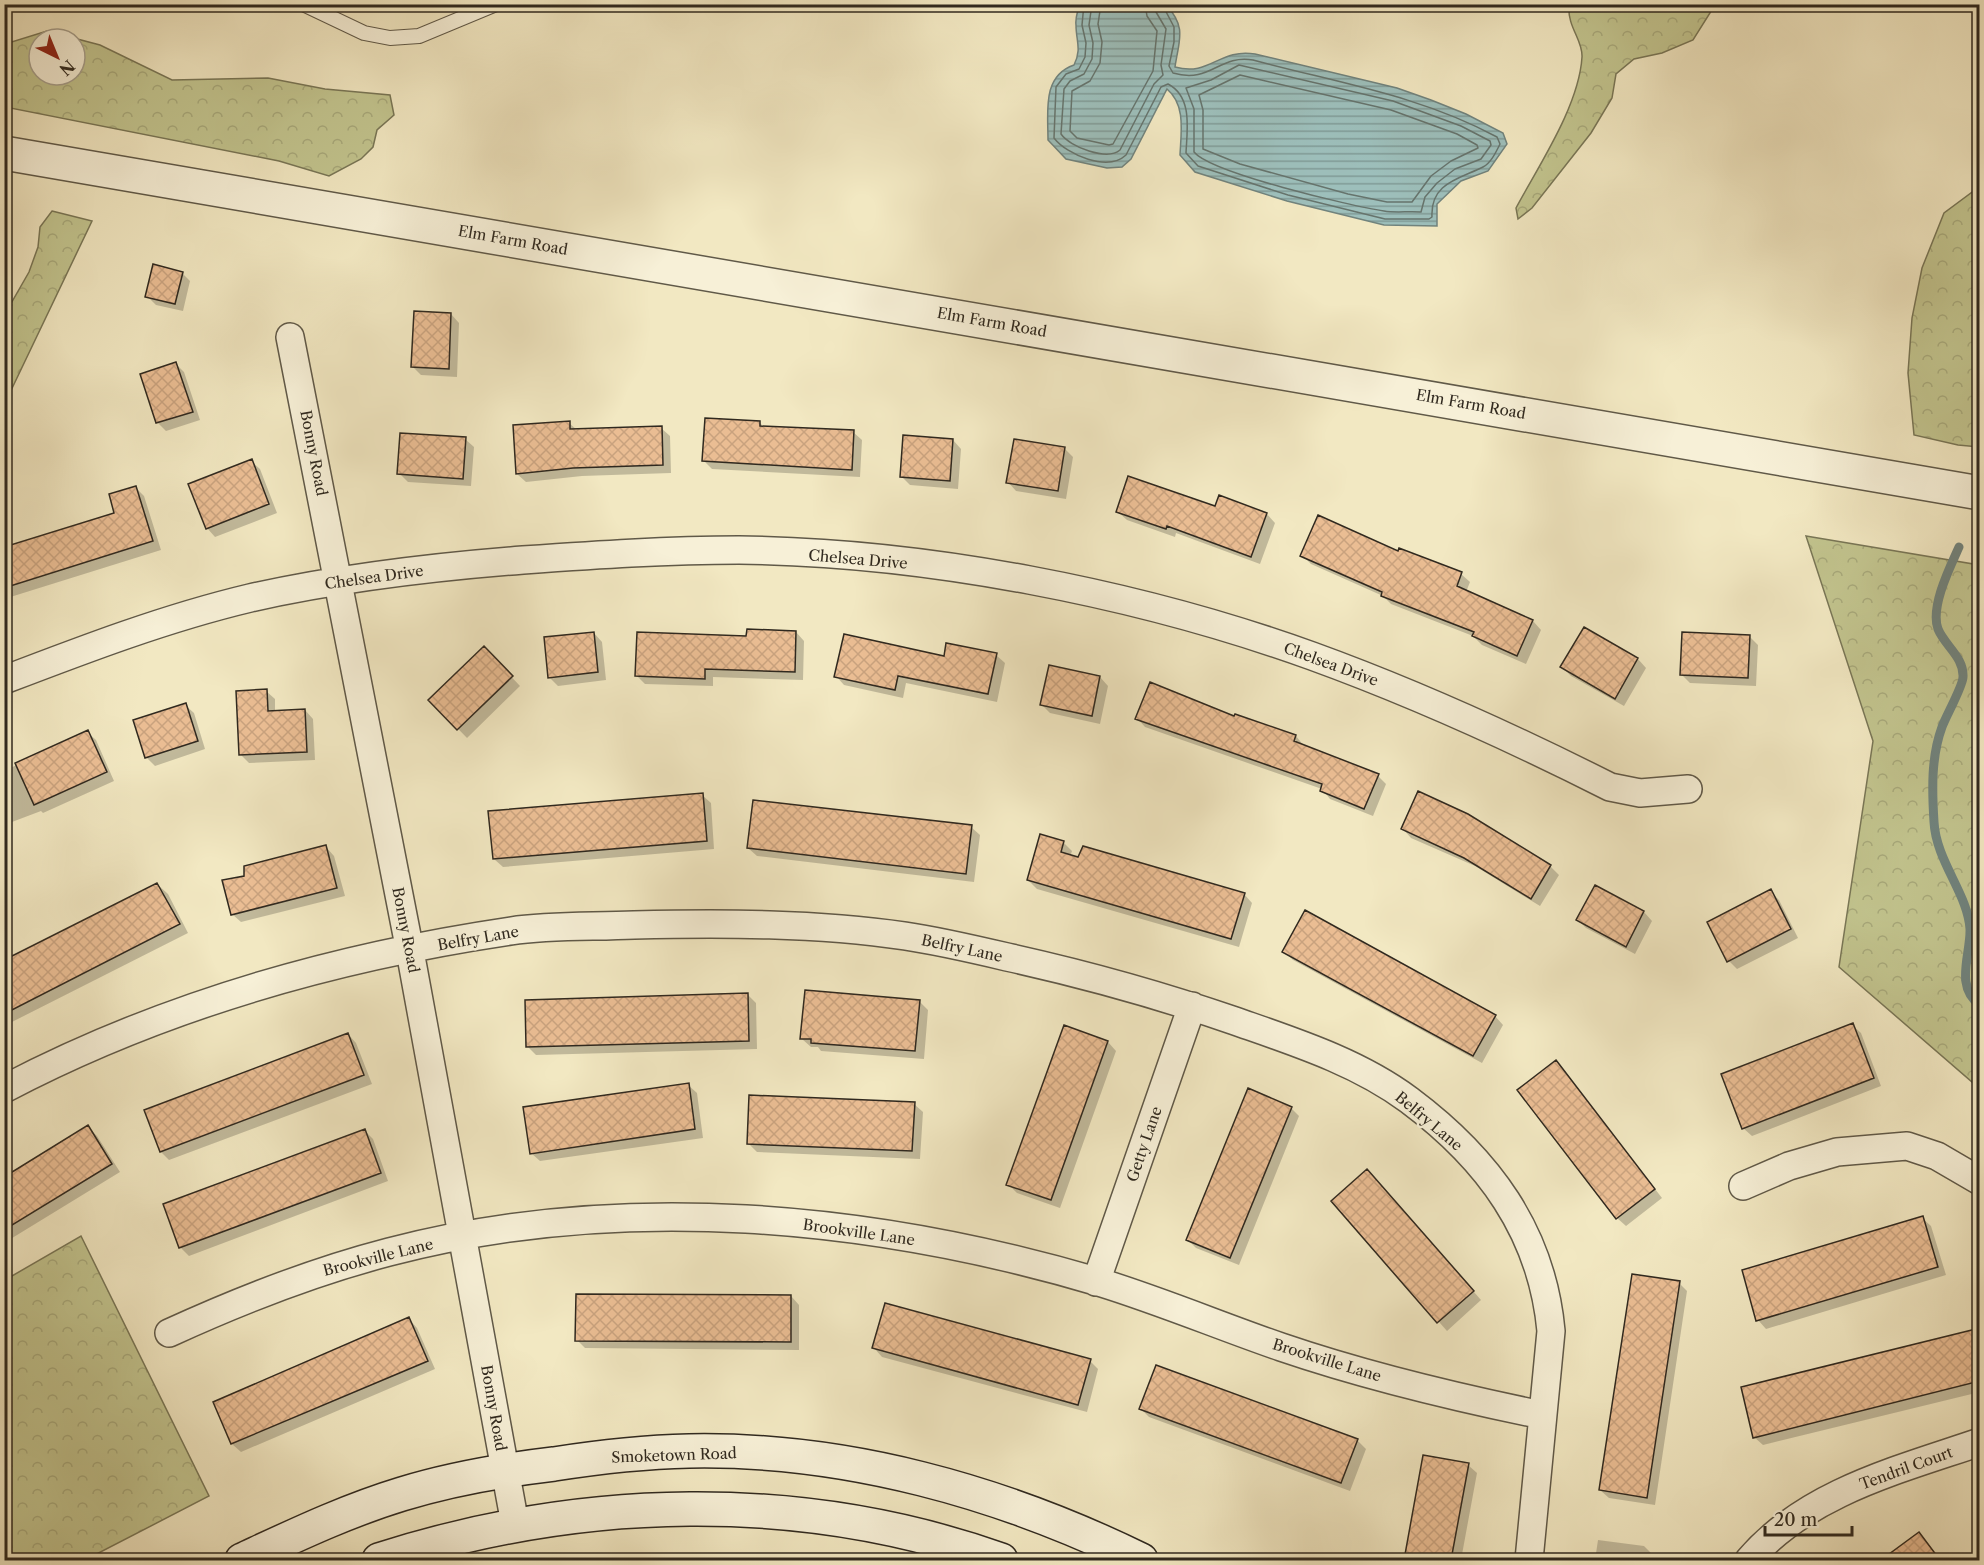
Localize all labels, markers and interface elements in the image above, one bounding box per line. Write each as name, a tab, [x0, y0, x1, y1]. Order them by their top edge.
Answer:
north arrow	[27, 27, 87, 87]
text: N	[55, 56, 79, 80]
street label: Elm Farm Road	[457, 221, 569, 259]
street label: Elm Farm Road	[936, 303, 1048, 341]
street label: Elm Farm Road	[1415, 385, 1527, 423]
street label: Bonny Road	[296, 408, 332, 498]
street label: Chelsea Drive	[808, 545, 908, 573]
street label: Chelsea Drive	[323, 561, 425, 593]
street label: Chelsea Drive	[1281, 638, 1381, 690]
street label: Bonny Road	[388, 885, 424, 975]
street label: Belfry Lane	[436, 921, 520, 955]
street label: Belfry Lane	[920, 930, 1004, 966]
street label: Belfry Lane	[1391, 1087, 1467, 1155]
street label: Getty Lane	[1122, 1104, 1166, 1184]
street label: Brookville Lane	[802, 1215, 916, 1249]
street label: Brookville Lane	[321, 1234, 435, 1280]
street label: Brookville Lane	[1270, 1334, 1384, 1386]
street label: Bonny Road	[477, 1363, 511, 1453]
street label: Tendril Court	[1857, 1442, 1956, 1494]
street label: Smoketown Road	[611, 1443, 737, 1467]
scale bar	[1765, 1499, 1852, 1537]
text: 20 m	[1774, 1509, 1818, 1531]

